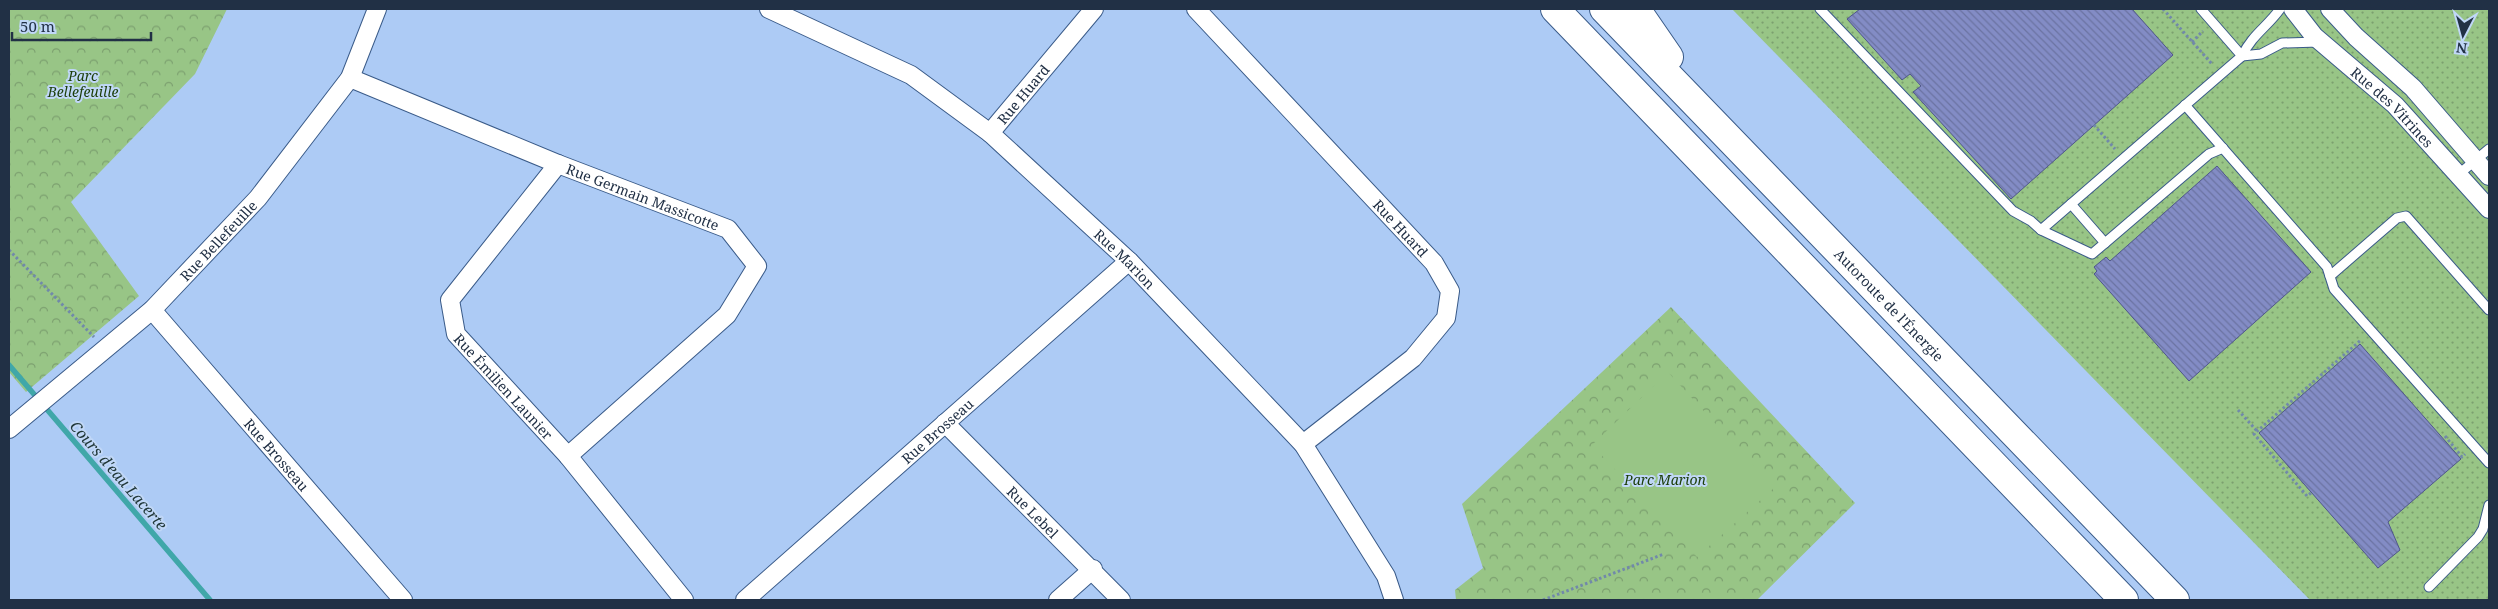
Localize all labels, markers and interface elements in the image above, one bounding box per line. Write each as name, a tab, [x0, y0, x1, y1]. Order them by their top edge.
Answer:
scale bar	[12, 10, 151, 42]
north arrow	[2438, 10, 2488, 60]
text: 50 m	[20, 16, 55, 36]
text: N	[2455, 38, 2468, 58]
street label: Rue Huard	[992, 60, 1054, 128]
street label: Rue des Vitrines	[2347, 62, 2438, 151]
park label: Parc Bellefeuille	[47, 66, 119, 101]
street label: Rue Germain Massicotte	[564, 159, 722, 234]
street label: Rue Huard	[1369, 195, 1433, 261]
street label: Rue Bellefeuille	[175, 196, 261, 285]
street label: Rue Marion	[1090, 224, 1160, 293]
street label: Autoroute de l'Énergie	[1831, 244, 1948, 365]
street label: Rue Émilien Launier	[450, 329, 558, 444]
street label: Rue Brosseau	[897, 394, 977, 467]
street label: Rue Brosseau	[240, 414, 314, 495]
water label: Cours d'eau Lacerte	[66, 416, 172, 534]
park label: Parc Marion	[1623, 470, 1707, 489]
street label: Rue Lebel	[1003, 482, 1064, 542]

